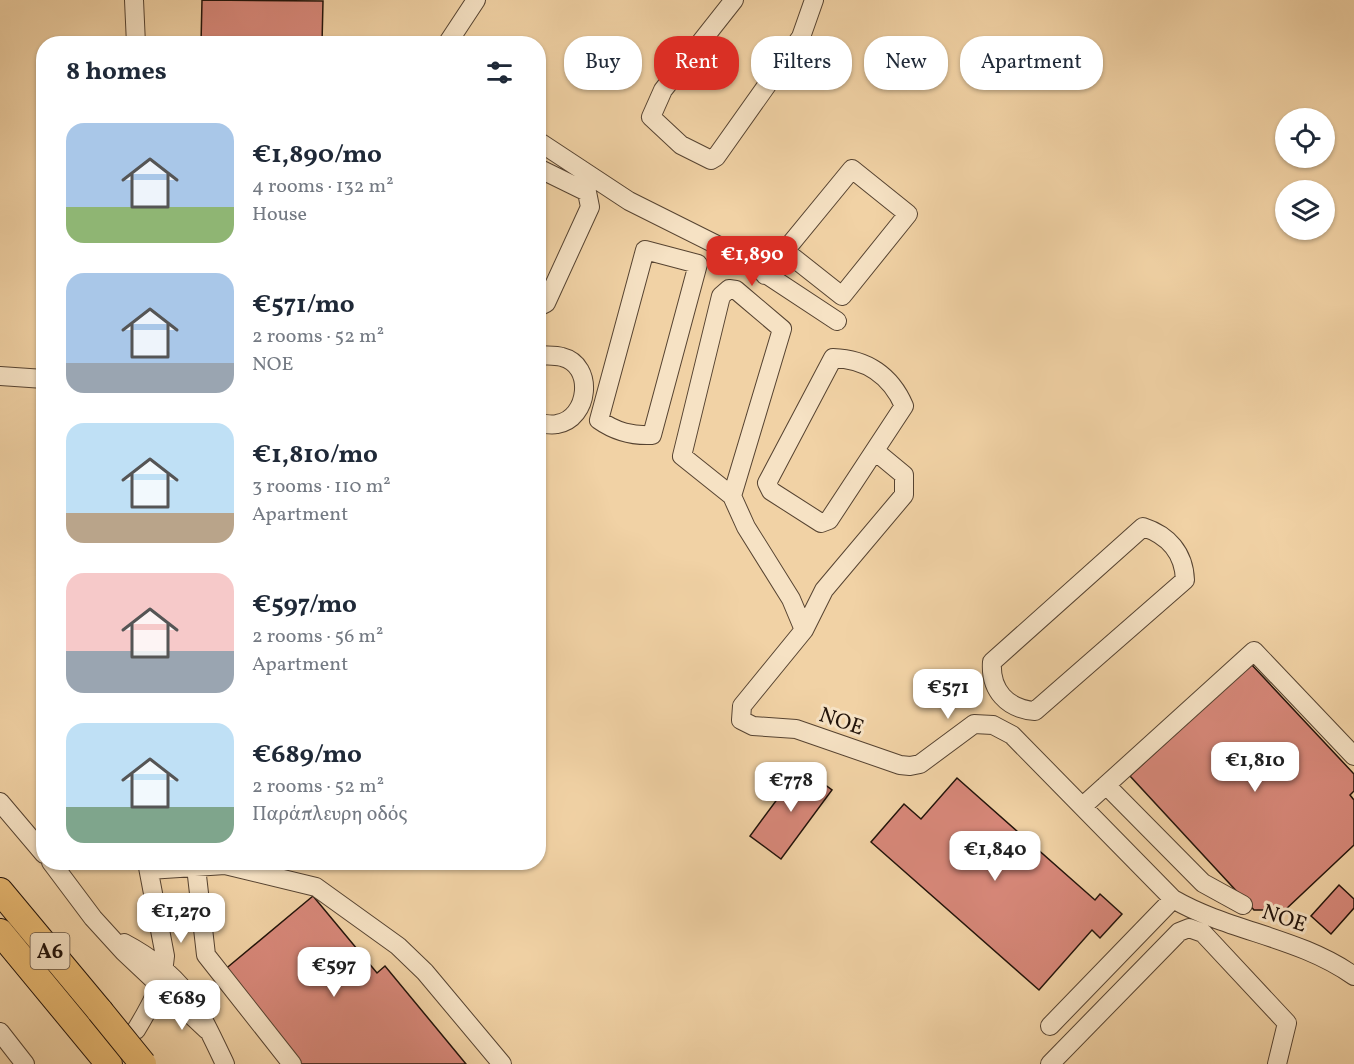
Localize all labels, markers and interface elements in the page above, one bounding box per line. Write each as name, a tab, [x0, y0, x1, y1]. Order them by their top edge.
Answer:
chip: Buy	[564, 36, 642, 90]
chip: Rent	[654, 36, 739, 90]
chip: Filters	[751, 36, 852, 90]
chip: New	[864, 36, 948, 90]
chip: Apartment	[960, 36, 1103, 90]
text: 8 homes	[66, 54, 167, 90]
icon: filters	[483, 56, 516, 89]
map controls	[1275, 108, 1335, 240]
button: locate	[1275, 108, 1335, 168]
text: €1,890/mo	[252, 137, 382, 173]
icon: home	[114, 147, 186, 219]
text: 4 rooms · 132 m²	[252, 173, 394, 201]
button: layers	[1275, 180, 1335, 240]
text: House	[252, 201, 307, 229]
pin: €1,890	[703, 236, 801, 287]
text: €1,890	[720, 241, 784, 269]
text: €571/mo	[252, 287, 355, 323]
icon: home	[114, 297, 186, 369]
text: 2 rooms · 52 m²	[252, 323, 384, 351]
text: NOE	[252, 351, 293, 379]
text: €1,810/mo	[252, 437, 378, 473]
icon: home	[114, 447, 186, 519]
text: 3 rooms · 110 m²	[252, 473, 391, 501]
text: Apartment	[252, 501, 348, 529]
text: €597/mo	[252, 587, 357, 623]
icon: home	[114, 597, 186, 669]
text: 2 rooms · 56 m²	[252, 623, 383, 651]
text: Apartment	[252, 651, 348, 679]
pin: €571	[912, 669, 984, 720]
text: €571	[927, 674, 969, 702]
street label: NOE	[815, 700, 868, 744]
text: €689/mo	[252, 737, 362, 773]
pin: €1,810	[1206, 742, 1304, 793]
icon: home	[114, 747, 186, 819]
text: €1,810	[1225, 747, 1285, 775]
pin: €778	[755, 762, 827, 813]
text: €778	[769, 767, 813, 795]
text: 2 rooms · 52 m²	[252, 773, 384, 801]
text: Παράπλευρη οδός	[252, 801, 407, 829]
pin: €1,840	[946, 831, 1044, 882]
text: €1,840	[963, 836, 1027, 864]
pin: €1,270	[132, 893, 230, 944]
street label: NOE	[1258, 897, 1311, 941]
text: €1,270	[151, 898, 211, 926]
road number: Α6	[31, 933, 70, 969]
pin: €597	[298, 947, 370, 998]
text: €597	[312, 952, 356, 980]
pin: €689	[146, 980, 218, 1031]
text: €689	[158, 985, 206, 1013]

